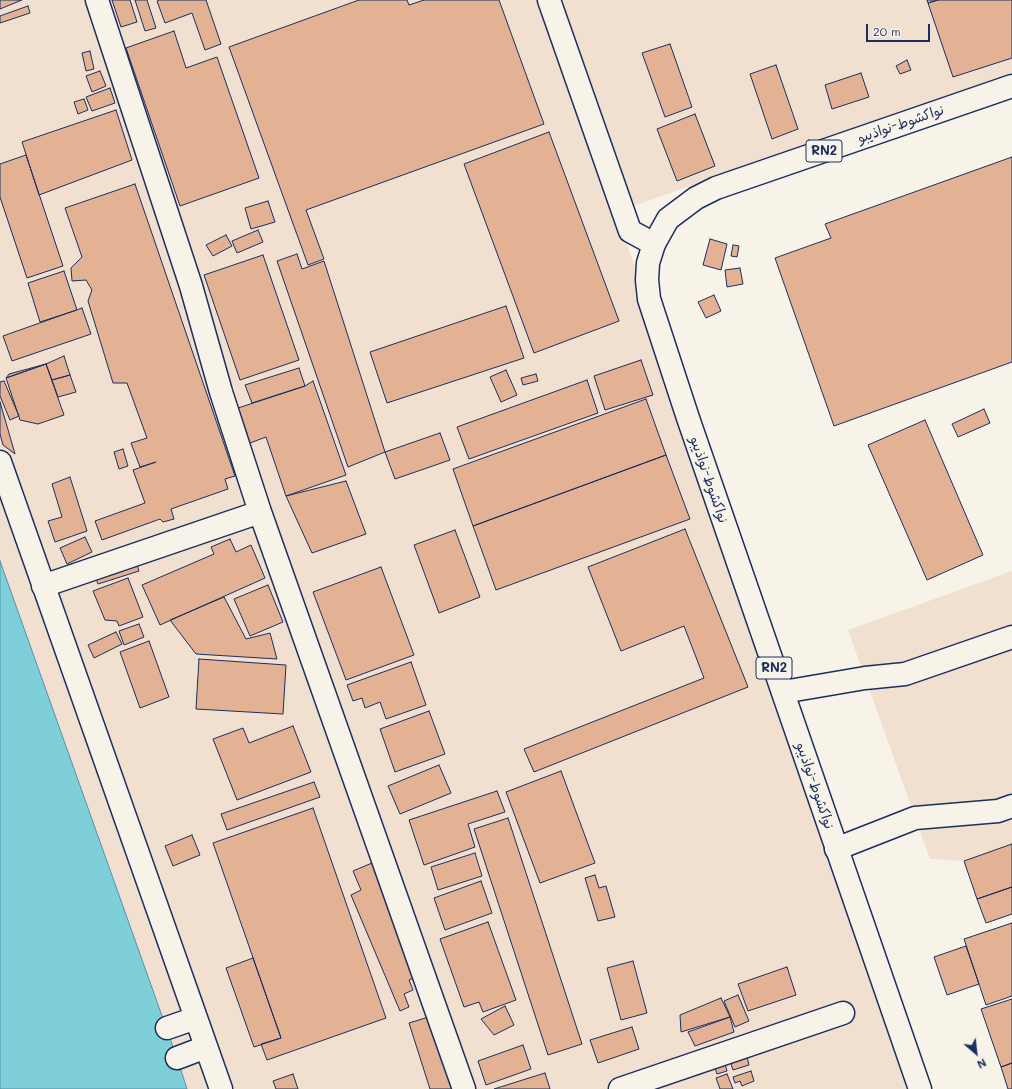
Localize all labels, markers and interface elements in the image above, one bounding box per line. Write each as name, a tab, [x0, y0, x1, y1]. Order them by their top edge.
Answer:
scale bar	[868, 16, 932, 42]
text: 20 m	[873, 23, 901, 39]
street label: نواكشوط-نواذيبو	[855, 101, 947, 147]
road number: RN2	[806, 140, 842, 162]
street label: نواكشوط-نواذيبو	[686, 434, 732, 526]
road number: RN2	[756, 657, 792, 679]
street label: نواكشوط-نواذيبو	[792, 740, 838, 832]
north arrow	[956, 1033, 996, 1073]
text: N	[975, 1055, 989, 1073]

